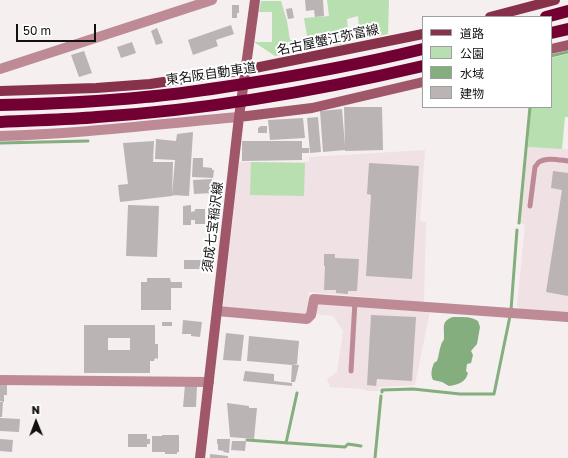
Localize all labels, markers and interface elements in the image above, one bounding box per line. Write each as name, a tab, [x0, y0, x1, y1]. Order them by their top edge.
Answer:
scale bar	[18, 16, 98, 42]
legend	[422, 16, 552, 108]
street label: 名古屋蟹江弥富線	[276, 22, 380, 58]
text: 50 m	[23, 23, 51, 38]
text: 道路	[460, 26, 484, 41]
text: 公園	[460, 46, 484, 61]
street label: 東名阪自動車道	[165, 60, 257, 88]
text: 水域	[460, 66, 484, 81]
text: 建物	[460, 86, 484, 101]
street label: 須成七宝稲沢線	[200, 181, 226, 273]
north arrow	[16, 402, 56, 442]
text: N	[31, 403, 40, 416]

